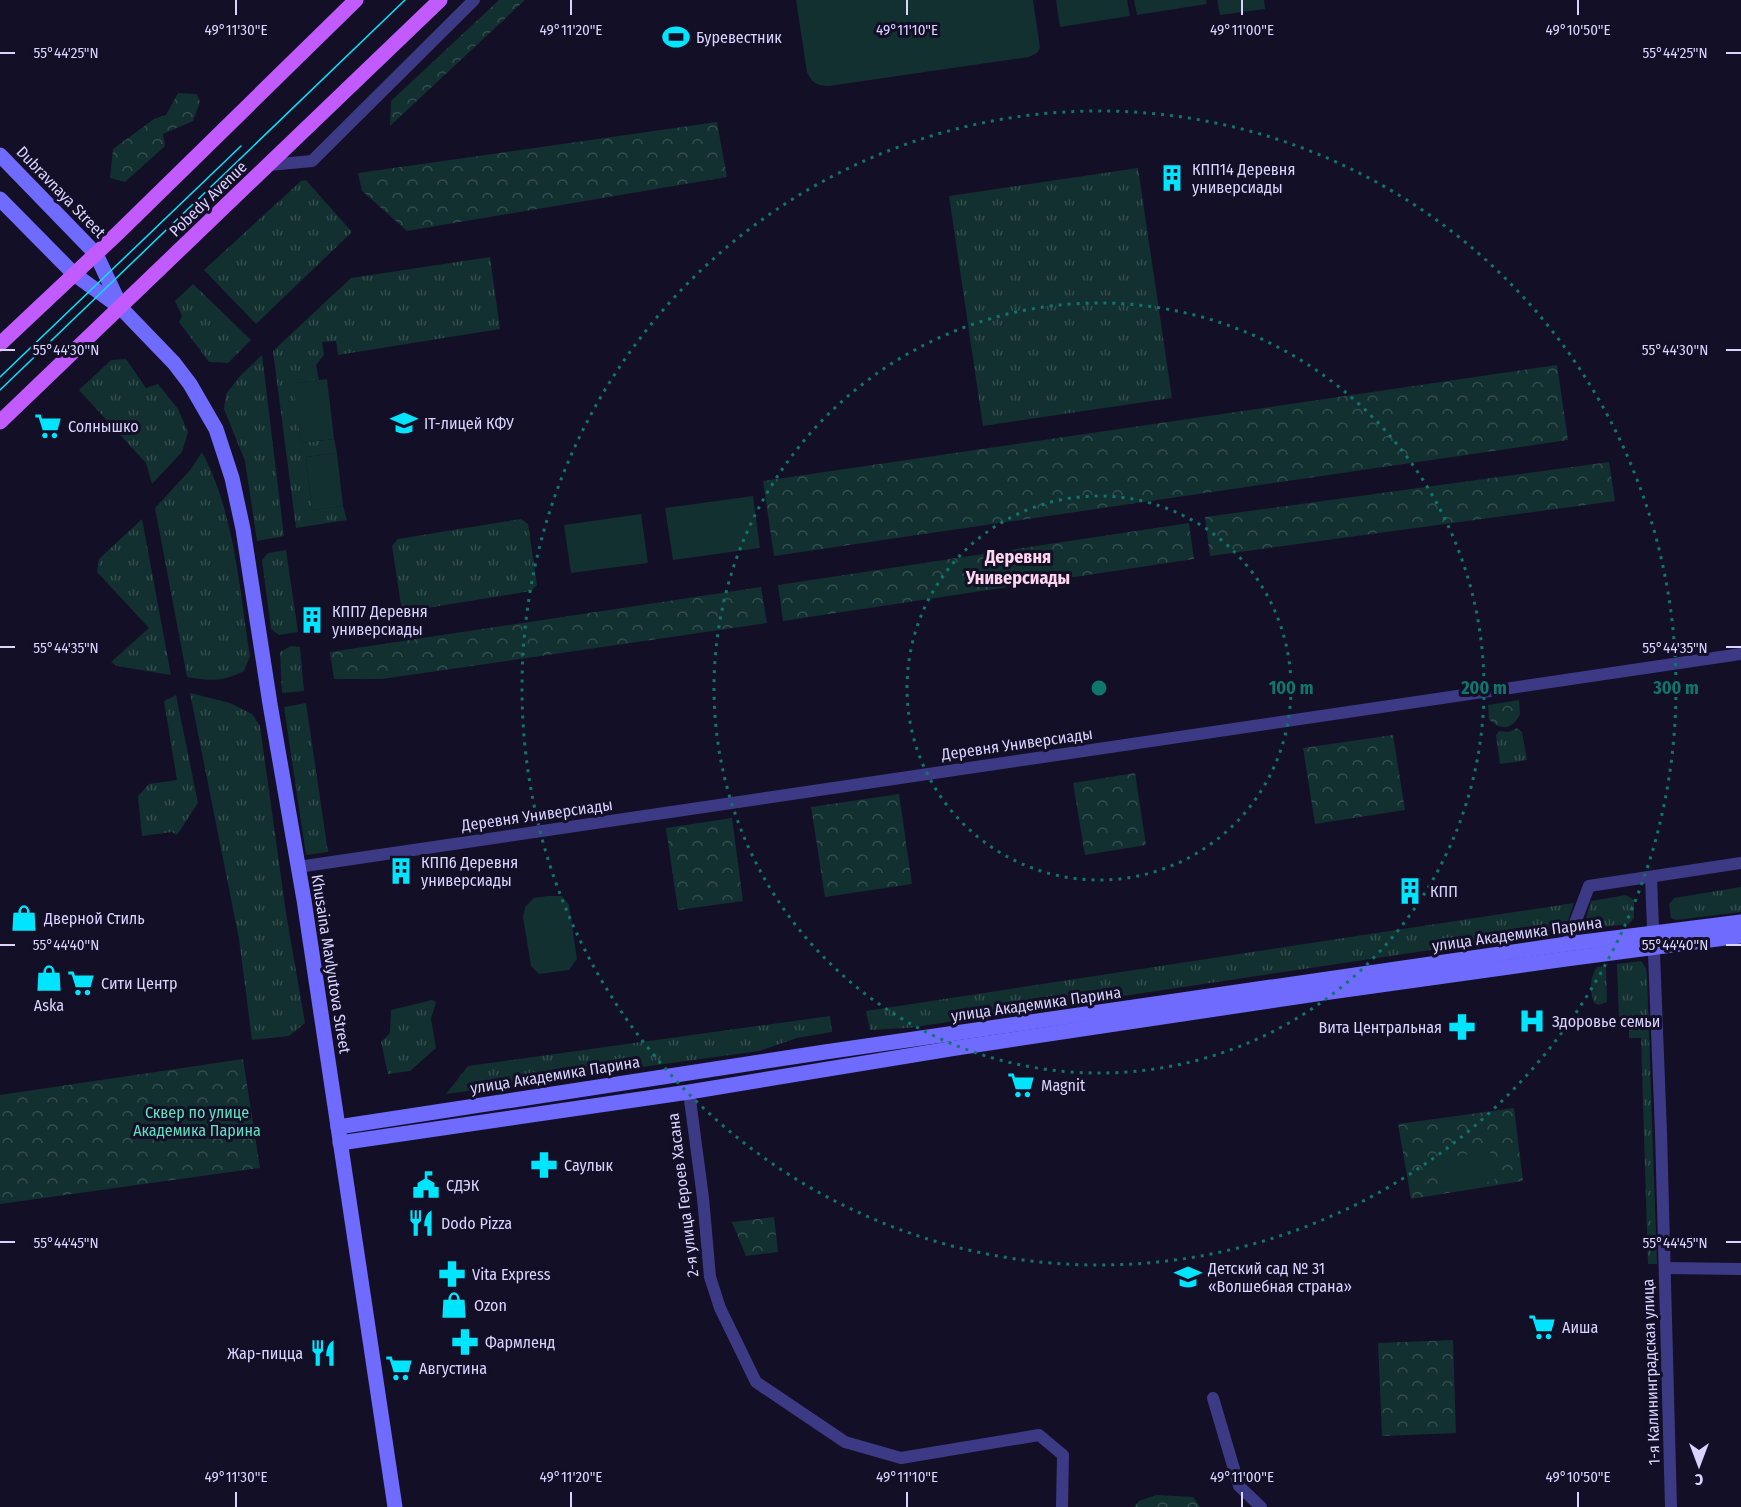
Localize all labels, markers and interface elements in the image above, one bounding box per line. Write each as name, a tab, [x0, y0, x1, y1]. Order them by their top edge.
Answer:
text: 49°11'30"E	[205, 21, 267, 39]
text: 49°11'20"E	[540, 21, 602, 39]
text: 49°11'10"E	[876, 21, 938, 39]
text: 49°11'00"E	[1210, 21, 1274, 39]
text: 49°10'50"E	[1545, 21, 1611, 39]
sports icon: Буревестник	[661, 22, 691, 52]
place label: Буревестник	[696, 28, 782, 47]
text: 55°44'25"N	[33, 44, 99, 62]
text: 55°44'25"N	[1642, 44, 1708, 62]
street label: Dubravnaya Street	[13, 142, 110, 242]
street label: Pobedy Avenue	[165, 157, 251, 241]
place label: КПП14 Деревня универсиады	[1192, 160, 1295, 197]
building icon: КПП14 Деревня универсиады	[1157, 163, 1187, 193]
text: 55°44'30"N	[33, 341, 99, 359]
text: 55°44'30"N	[1642, 341, 1708, 359]
school or university icon: IT-лицей КФУ	[389, 408, 419, 438]
supermarket icon: Солнышко	[33, 411, 63, 441]
place label: IT-лицей КФУ	[424, 414, 514, 433]
place label: Солнышко	[68, 417, 139, 436]
district label: Деревня Универсиады	[965, 546, 1070, 589]
place label: КПП7 Деревня универсиады	[332, 602, 428, 639]
building icon: КПП7 Деревня универсиады	[297, 605, 327, 635]
text: 55°44'35"N	[33, 639, 99, 657]
text: 55°44'35"N	[1642, 639, 1708, 657]
text: 100 m	[1269, 677, 1313, 699]
text: 200 m	[1460, 677, 1507, 699]
text: 300 m	[1652, 677, 1699, 699]
centre of rings	[1089, 678, 1109, 698]
street label: Деревня Универсиады	[939, 724, 1094, 764]
street label: Деревня Универсиады	[459, 795, 614, 835]
place label: КПП6 Деревня универсиады	[421, 853, 518, 890]
building icon: КПП6 Деревня универсиады	[386, 856, 416, 886]
street label: Khusaina Mavlyutova Street	[307, 873, 355, 1055]
building icon: КПП	[1395, 876, 1425, 906]
place label: КПП	[1430, 882, 1458, 901]
shop icon: Дверной Стиль	[9, 903, 39, 933]
place label: Дверной Стиль	[43, 909, 145, 928]
street label: улица Академика Парина	[1431, 913, 1603, 955]
text: 55°44'40"N	[33, 936, 99, 954]
text: 55°44'40"N	[1642, 936, 1708, 954]
shop icon: Aska	[34, 963, 64, 993]
supermarket icon: Сити Центр	[66, 968, 96, 998]
place label: Сити Центр	[101, 974, 177, 993]
street label: улица Академика Парина	[950, 983, 1122, 1025]
place label: Aska	[34, 996, 64, 1015]
hospital icon: Здоровье семьи	[1517, 1006, 1547, 1036]
pharmacy icon: Вита Центральная	[1447, 1012, 1477, 1042]
place label: Здоровье семьи	[1552, 1012, 1660, 1031]
place label: Вита Центральная	[1318, 1018, 1442, 1037]
street label: улица Академика Парина	[469, 1052, 641, 1098]
supermarket icon: Magnit	[1006, 1070, 1036, 1100]
place label: Magnit	[1041, 1076, 1086, 1095]
park label: Сквер по улице Академика Парина	[133, 1103, 261, 1140]
street label: 2-я улица Героев Хасана	[663, 1112, 702, 1278]
pharmacy icon: Саулык	[529, 1150, 559, 1180]
place label: Саулык	[564, 1156, 613, 1175]
public building icon: СДЭК	[411, 1170, 441, 1200]
place label: СДЭК	[446, 1176, 480, 1195]
restaurant icon: Dodo Pizza	[406, 1208, 436, 1238]
place label: Dodo Pizza	[441, 1214, 512, 1233]
text: 55°44'45"N	[33, 1234, 99, 1252]
text: 55°44'45"N	[1642, 1234, 1708, 1252]
pharmacy icon: Vita Express	[437, 1259, 467, 1289]
place label: Детский сад № 31 «Волшебная страна»	[1207, 1259, 1352, 1296]
school or university icon: Детский сад № 31 «Волшебная страна»	[1173, 1262, 1203, 1292]
place label: Vita Express	[472, 1265, 551, 1284]
street label: 1-я Калининградская улица	[1638, 1278, 1664, 1466]
shop icon: Ozon	[439, 1290, 469, 1320]
place label: Ozon	[474, 1296, 507, 1315]
supermarket icon: Аиша	[1527, 1312, 1557, 1342]
place label: Аиша	[1562, 1318, 1598, 1337]
pharmacy icon: Фармленд	[450, 1327, 480, 1357]
place label: Фармленд	[485, 1333, 555, 1352]
restaurant icon: Жар-пицца	[308, 1338, 338, 1368]
place label: Жар-пицца	[227, 1344, 303, 1363]
supermarket icon: Августина	[384, 1353, 414, 1383]
place label: Августина	[419, 1359, 487, 1378]
north arrow	[1669, 1435, 1729, 1495]
text: 49°11'30"E	[205, 1468, 267, 1486]
text: 49°11'20"E	[540, 1468, 602, 1486]
text: 49°11'10"E	[876, 1468, 938, 1486]
text: 49°11'00"E	[1210, 1468, 1274, 1486]
text: 49°10'50"E	[1545, 1468, 1611, 1486]
text: С	[1694, 1470, 1703, 1489]

